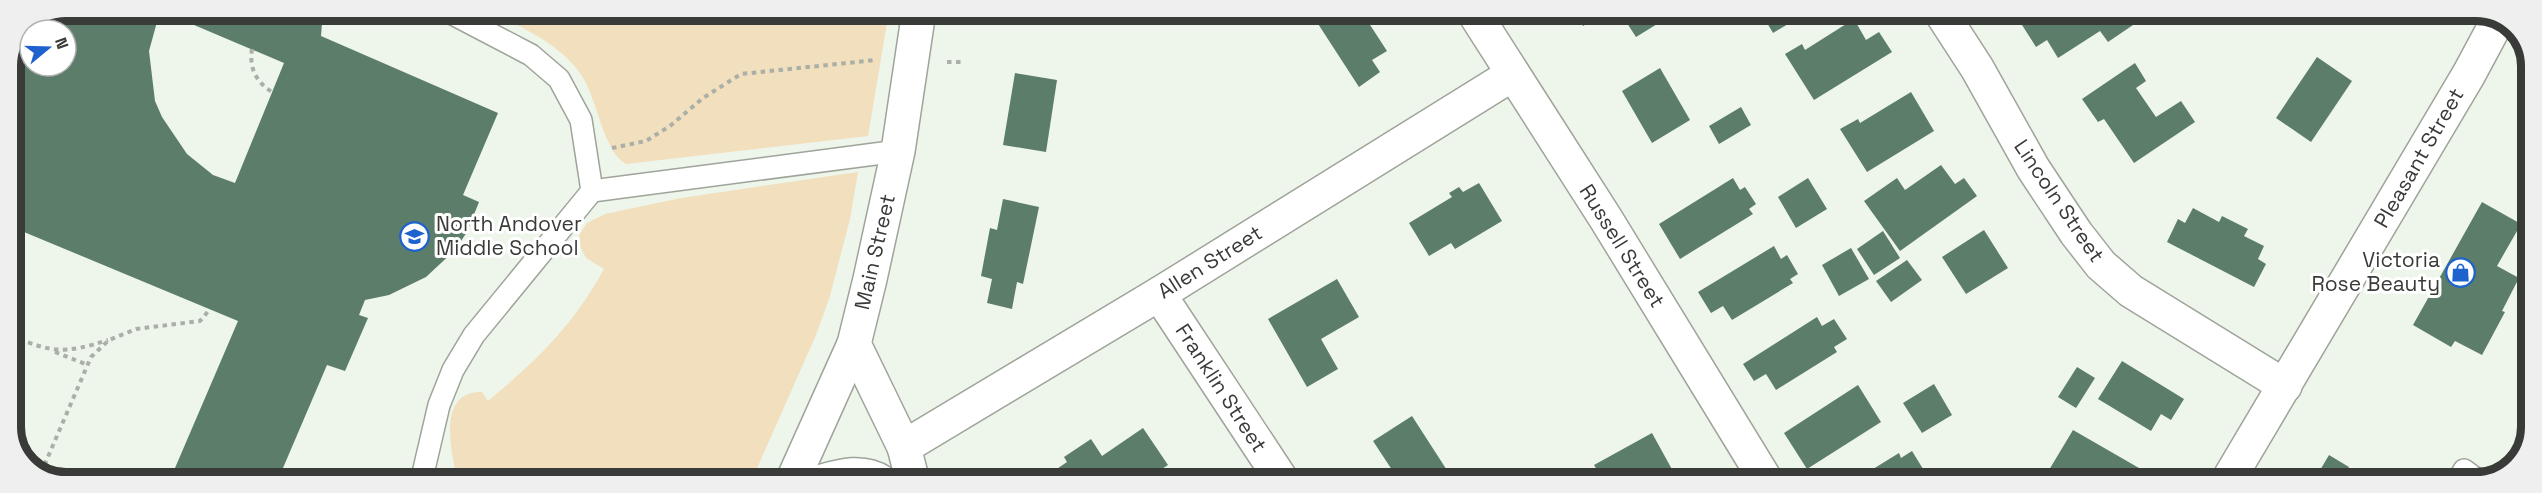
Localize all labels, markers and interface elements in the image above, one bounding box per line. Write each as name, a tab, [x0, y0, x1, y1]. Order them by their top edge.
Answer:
north arrow	[18, 18, 78, 78]
text: N	[50, 35, 73, 52]
street label: Pleasant Street	[2368, 83, 2470, 233]
street label: Lincoln Street	[2008, 134, 2110, 267]
street label: Russell Street	[1574, 179, 1671, 312]
street label: Main Street	[848, 191, 901, 312]
place label: North Andover Middle School	[436, 210, 582, 261]
street label: Allen Street	[1152, 219, 1267, 304]
school or university icon: North Andover Middle School	[399, 220, 431, 252]
place label: Victoria Rose Beauty	[2311, 246, 2440, 297]
shop icon: Victoria Rose Beauty	[2445, 256, 2477, 288]
street label: Franklin Street	[1170, 318, 1273, 457]

